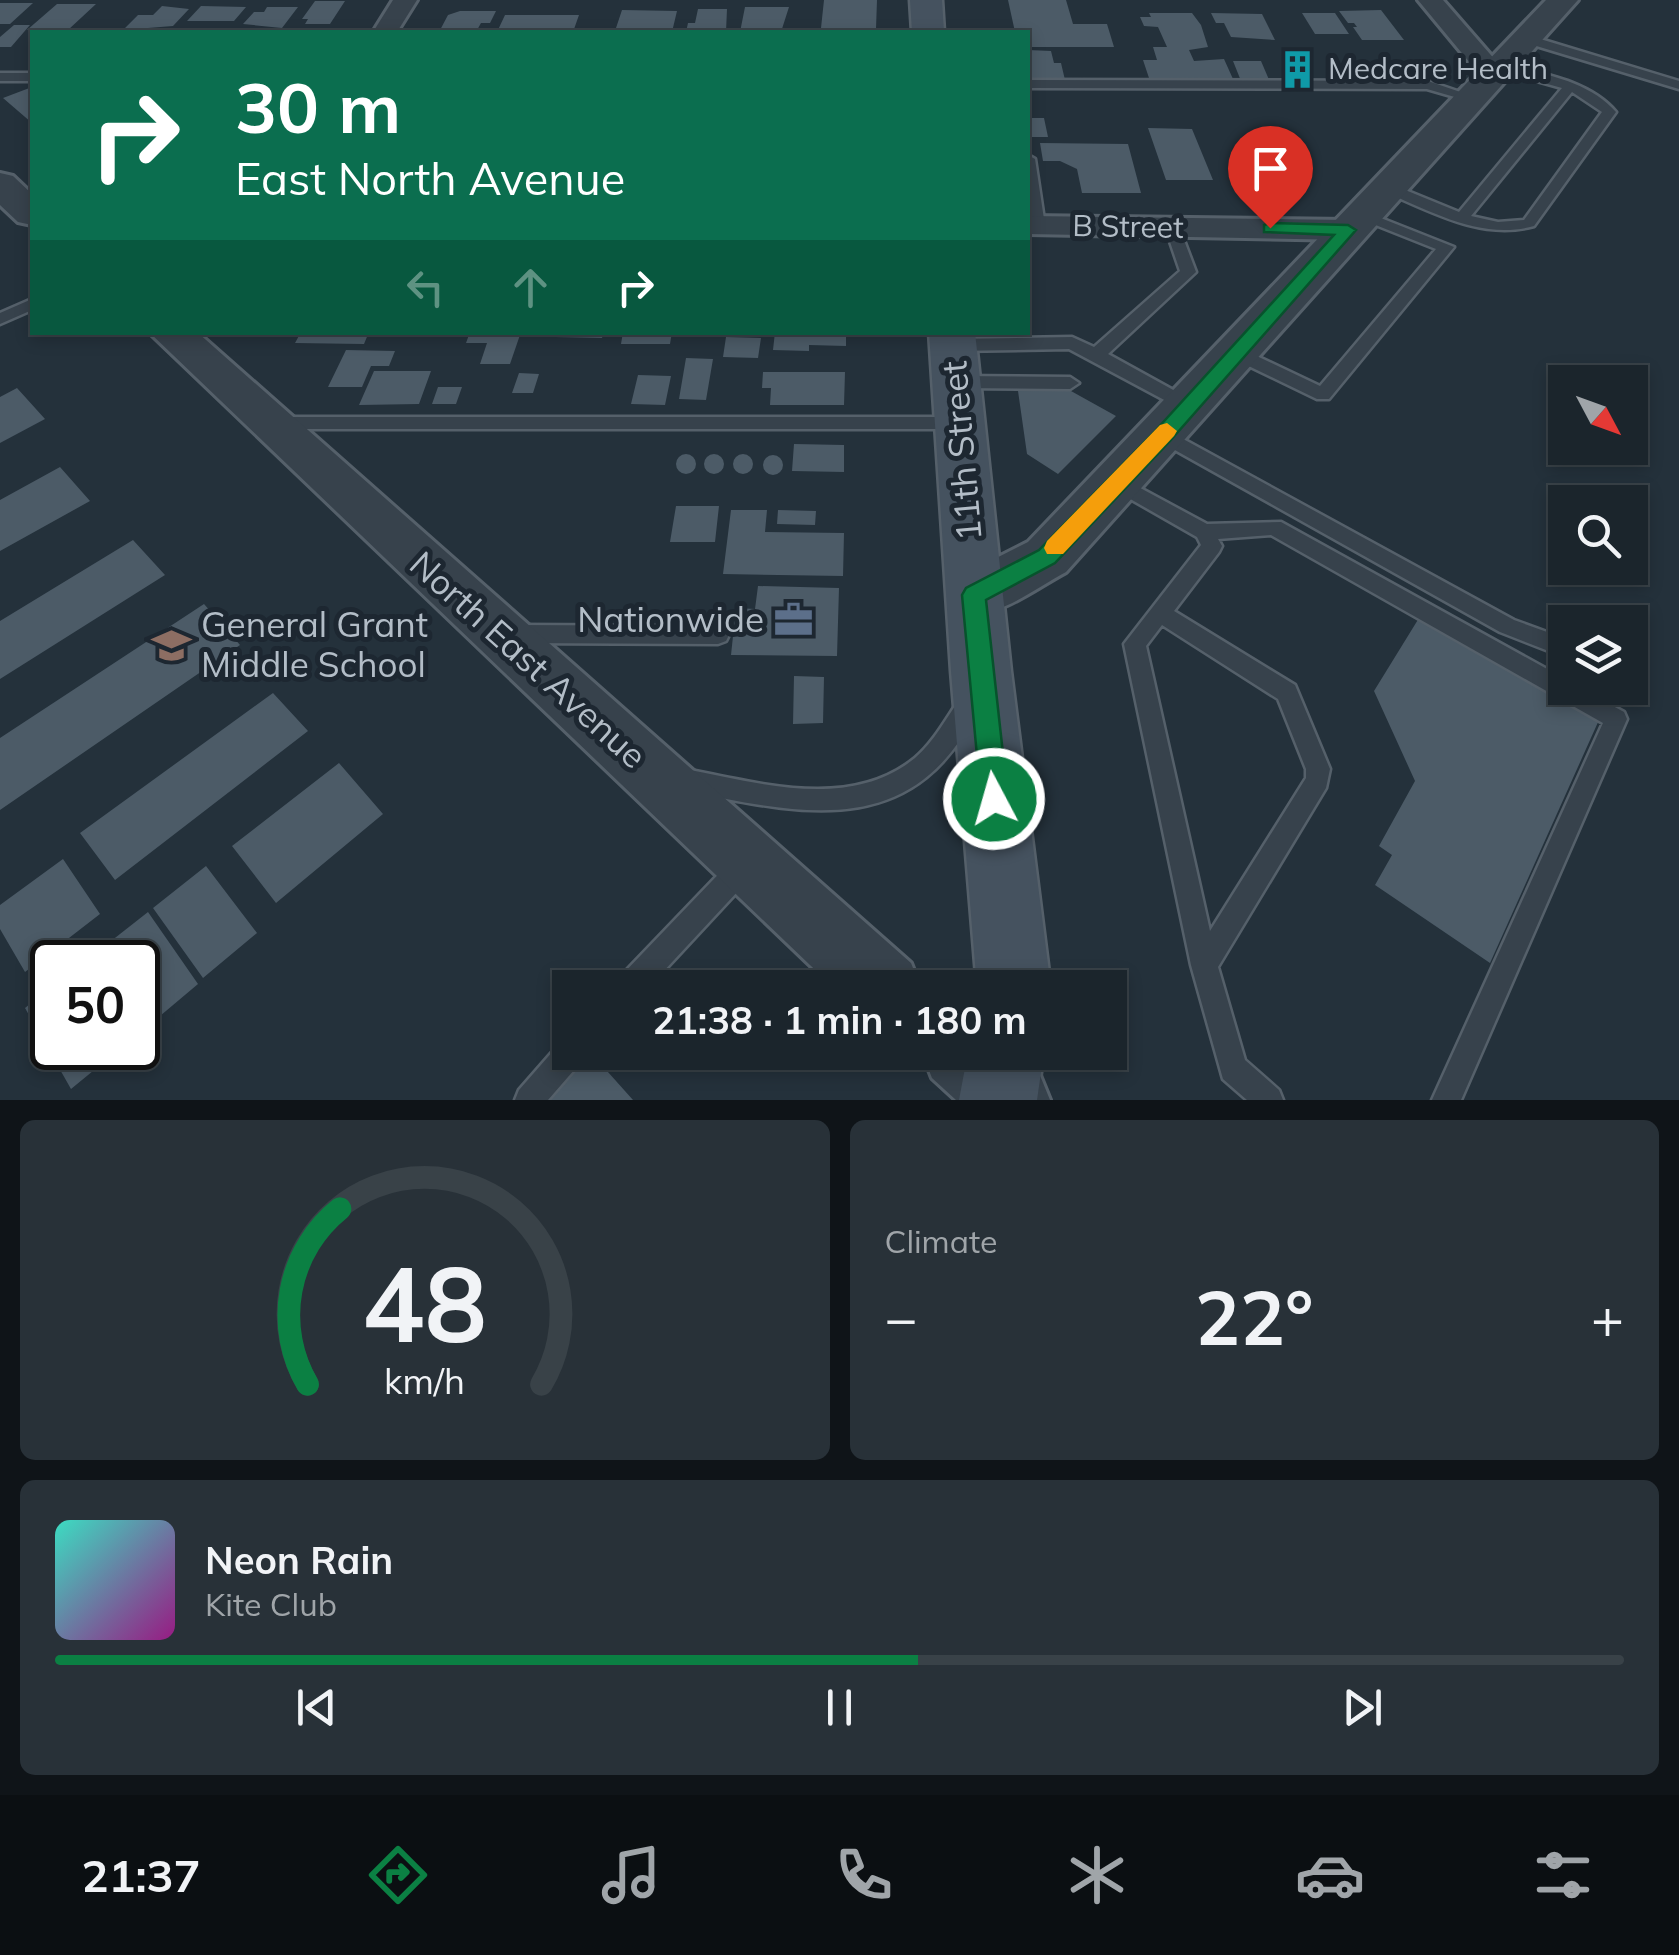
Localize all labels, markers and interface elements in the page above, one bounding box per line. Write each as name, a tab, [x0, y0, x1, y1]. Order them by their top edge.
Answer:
building icon: Medcare Health	[1277, 48, 1319, 90]
place label: Medcare Health	[1328, 49, 1548, 87]
text: 30 m	[235, 63, 401, 151]
icon: right	[70, 70, 200, 200]
pin	[1228, 126, 1313, 229]
icon: arrive	[1243, 141, 1298, 196]
text: East North Avenue	[235, 150, 625, 206]
street label: B Street	[1072, 206, 1184, 246]
icon: left	[398, 260, 453, 315]
icon: ahead	[503, 260, 558, 315]
icon: right	[608, 260, 663, 315]
street label: 11th Street	[931, 359, 991, 543]
north arrow	[1548, 365, 1648, 465]
map controls	[1548, 365, 1648, 705]
button: search	[1548, 485, 1648, 585]
street label: North East Avenue	[401, 541, 656, 777]
place label: Nationwide	[577, 597, 764, 641]
office icon: Nationwide	[773, 599, 815, 641]
place label: General Grant Middle School	[201, 602, 428, 686]
button: layers	[1548, 605, 1648, 705]
school or university icon: General Grant Middle School	[150, 624, 192, 666]
position arrow	[942, 747, 1046, 851]
speed limit sign: 50	[30, 940, 160, 1070]
text: 21:38 · 1 min · 180 m	[652, 996, 1027, 1044]
text: Climate	[885, 1221, 997, 1261]
text: 48	[362, 1237, 487, 1368]
text: 22°	[1195, 1270, 1313, 1364]
text: −	[885, 1283, 918, 1352]
text: +	[1591, 1283, 1624, 1352]
text: km/h	[384, 1358, 465, 1403]
text: Neon Rain	[205, 1536, 393, 1584]
text: Kite Club	[205, 1584, 337, 1624]
icon: previous	[289, 1680, 344, 1735]
icon: pause	[812, 1680, 867, 1735]
icon: next	[1335, 1680, 1390, 1735]
icon: directions	[363, 1840, 433, 1910]
icon: music	[596, 1840, 666, 1910]
icon: phone	[829, 1840, 899, 1910]
icon: climate	[1062, 1840, 1132, 1910]
icon: car	[1295, 1840, 1365, 1910]
icon: filters	[1528, 1840, 1598, 1910]
text: 21:37	[81, 1847, 201, 1903]

